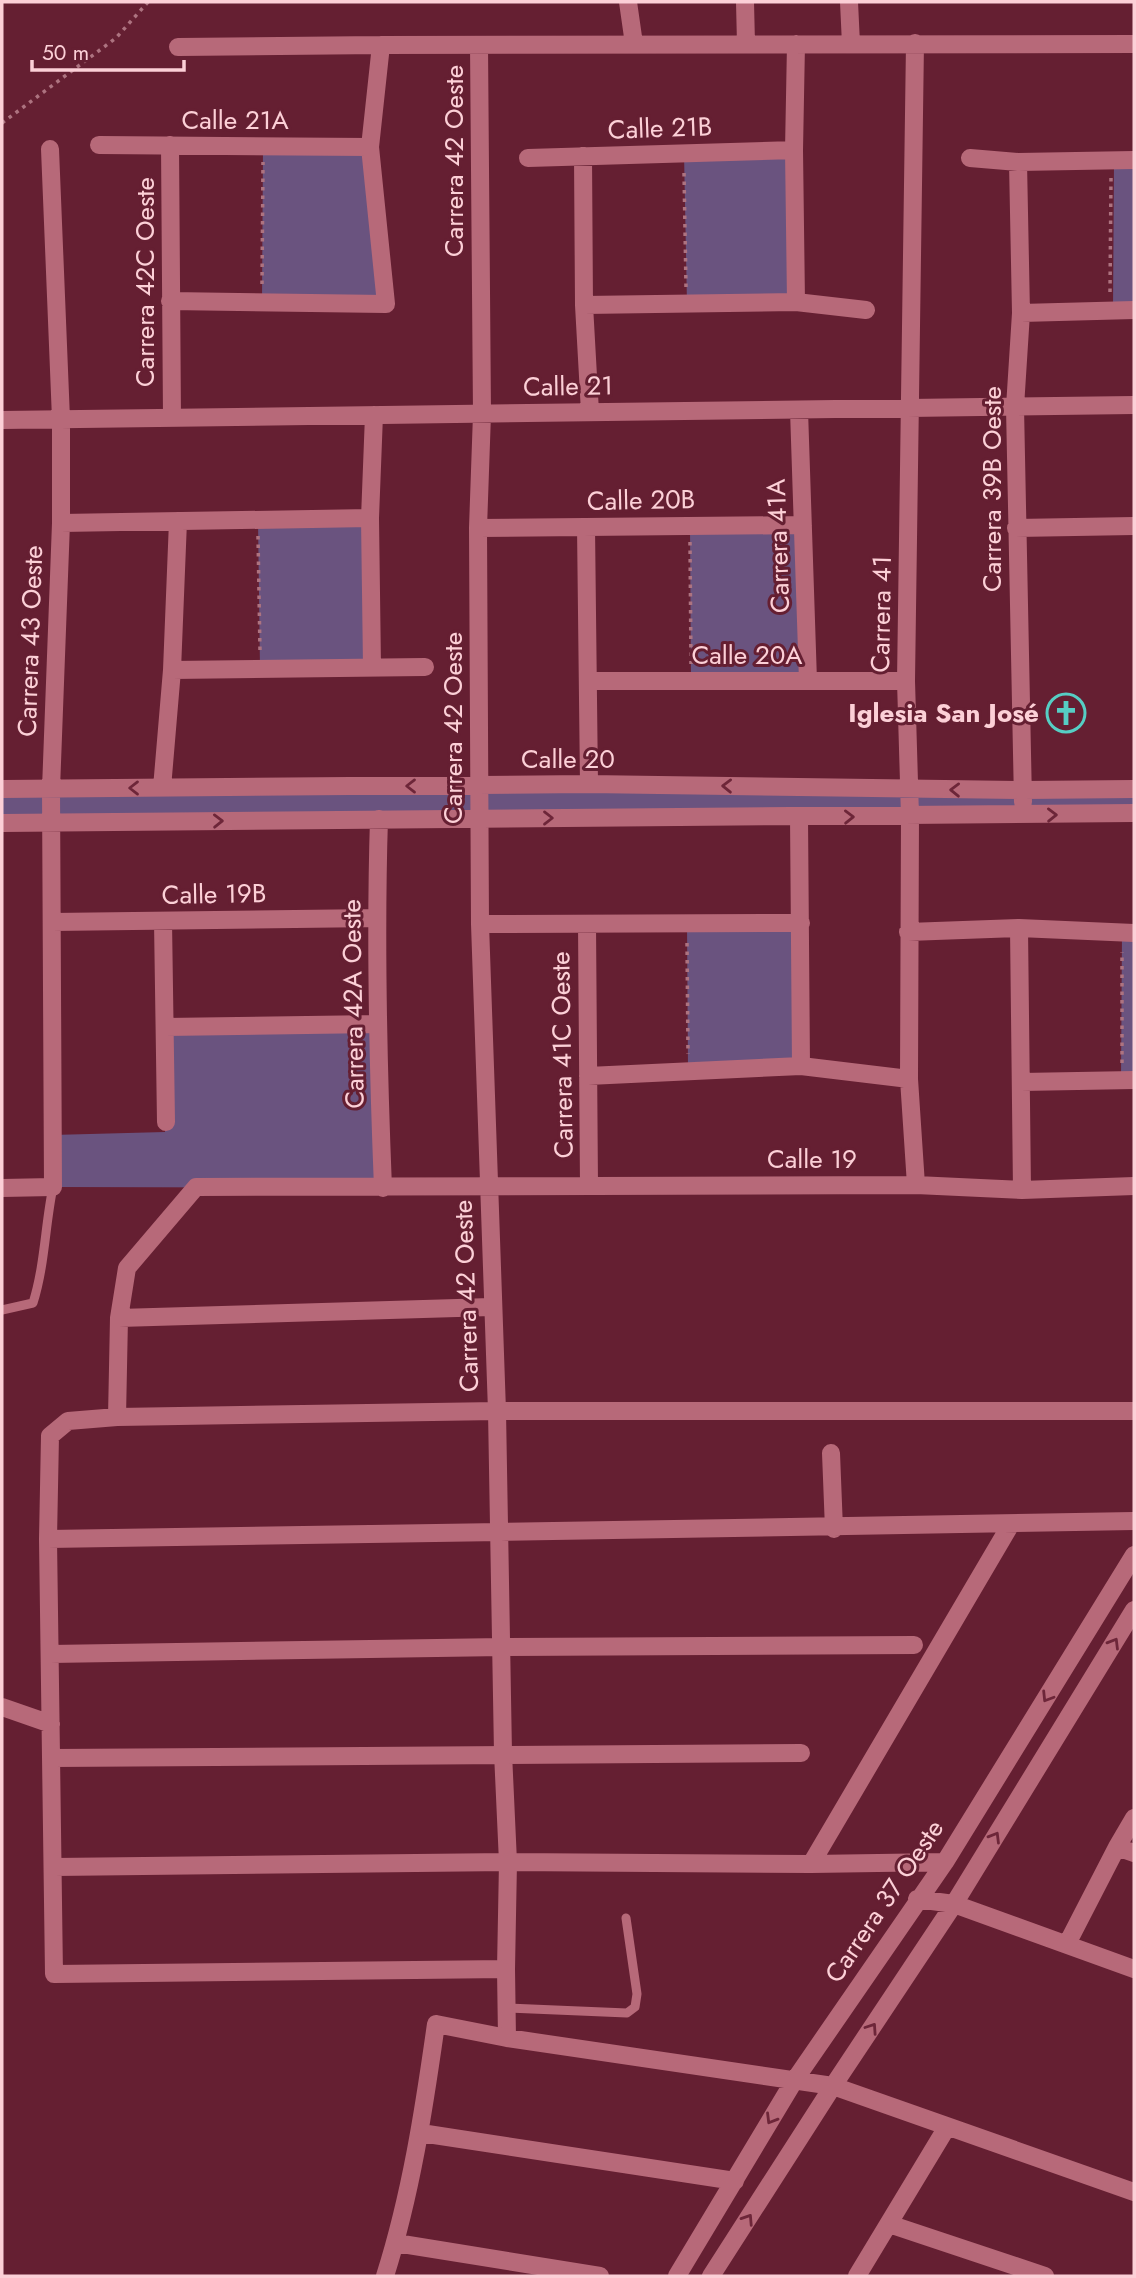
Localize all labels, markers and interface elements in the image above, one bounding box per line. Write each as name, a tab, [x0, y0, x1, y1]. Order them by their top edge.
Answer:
scale bar	[32, 28, 184, 72]
text: 50 m	[42, 38, 89, 68]
street label: Carrera 42 Oeste	[435, 65, 473, 257]
street label: Calle 21A	[181, 101, 289, 139]
street label: Calle 21B	[607, 107, 713, 149]
street label: Carrera 42C Oeste	[126, 177, 164, 387]
street label: Calle 21	[523, 366, 613, 406]
street label: Carrera 39B Oeste	[973, 386, 1011, 592]
street label: Carrera 41A	[757, 477, 799, 614]
street label: Calle 20B	[586, 480, 696, 520]
street label: Carrera 43 Oeste	[8, 545, 52, 737]
street label: Carrera 41	[861, 555, 901, 673]
street label: Carrera 42 Oeste	[434, 632, 472, 824]
street label: Calle 20A	[691, 636, 803, 674]
church icon: Iglesia San José	[1045, 692, 1087, 734]
place label: Iglesia San José	[848, 694, 1039, 732]
street label: Calle 20	[521, 740, 615, 778]
one-way arrow	[405, 778, 415, 794]
one-way arrow	[721, 778, 732, 794]
one-way arrow	[128, 780, 139, 796]
one-way arrow	[949, 782, 960, 797]
one-way arrow	[1047, 807, 1058, 823]
one-way arrow	[845, 809, 855, 825]
one-way arrow	[544, 810, 554, 826]
one-way arrow	[213, 813, 224, 828]
street label: Calle 19B	[161, 874, 267, 914]
street label: Carrera 42A Oeste	[332, 899, 374, 1109]
street label: Carrera 41C Oeste	[541, 951, 583, 1159]
street label: Calle 19	[767, 1140, 857, 1178]
street label: Carrera 42 Oeste	[444, 1199, 488, 1393]
one-way arrow	[1105, 1637, 1118, 1650]
one-way arrow	[1042, 1689, 1055, 1702]
street label: Carrera 37 Oeste	[815, 1812, 953, 1990]
one-way arrow	[987, 1832, 1000, 1845]
one-way arrow	[863, 2023, 876, 2036]
one-way arrow	[766, 2112, 779, 2125]
one-way arrow	[739, 2213, 752, 2226]

